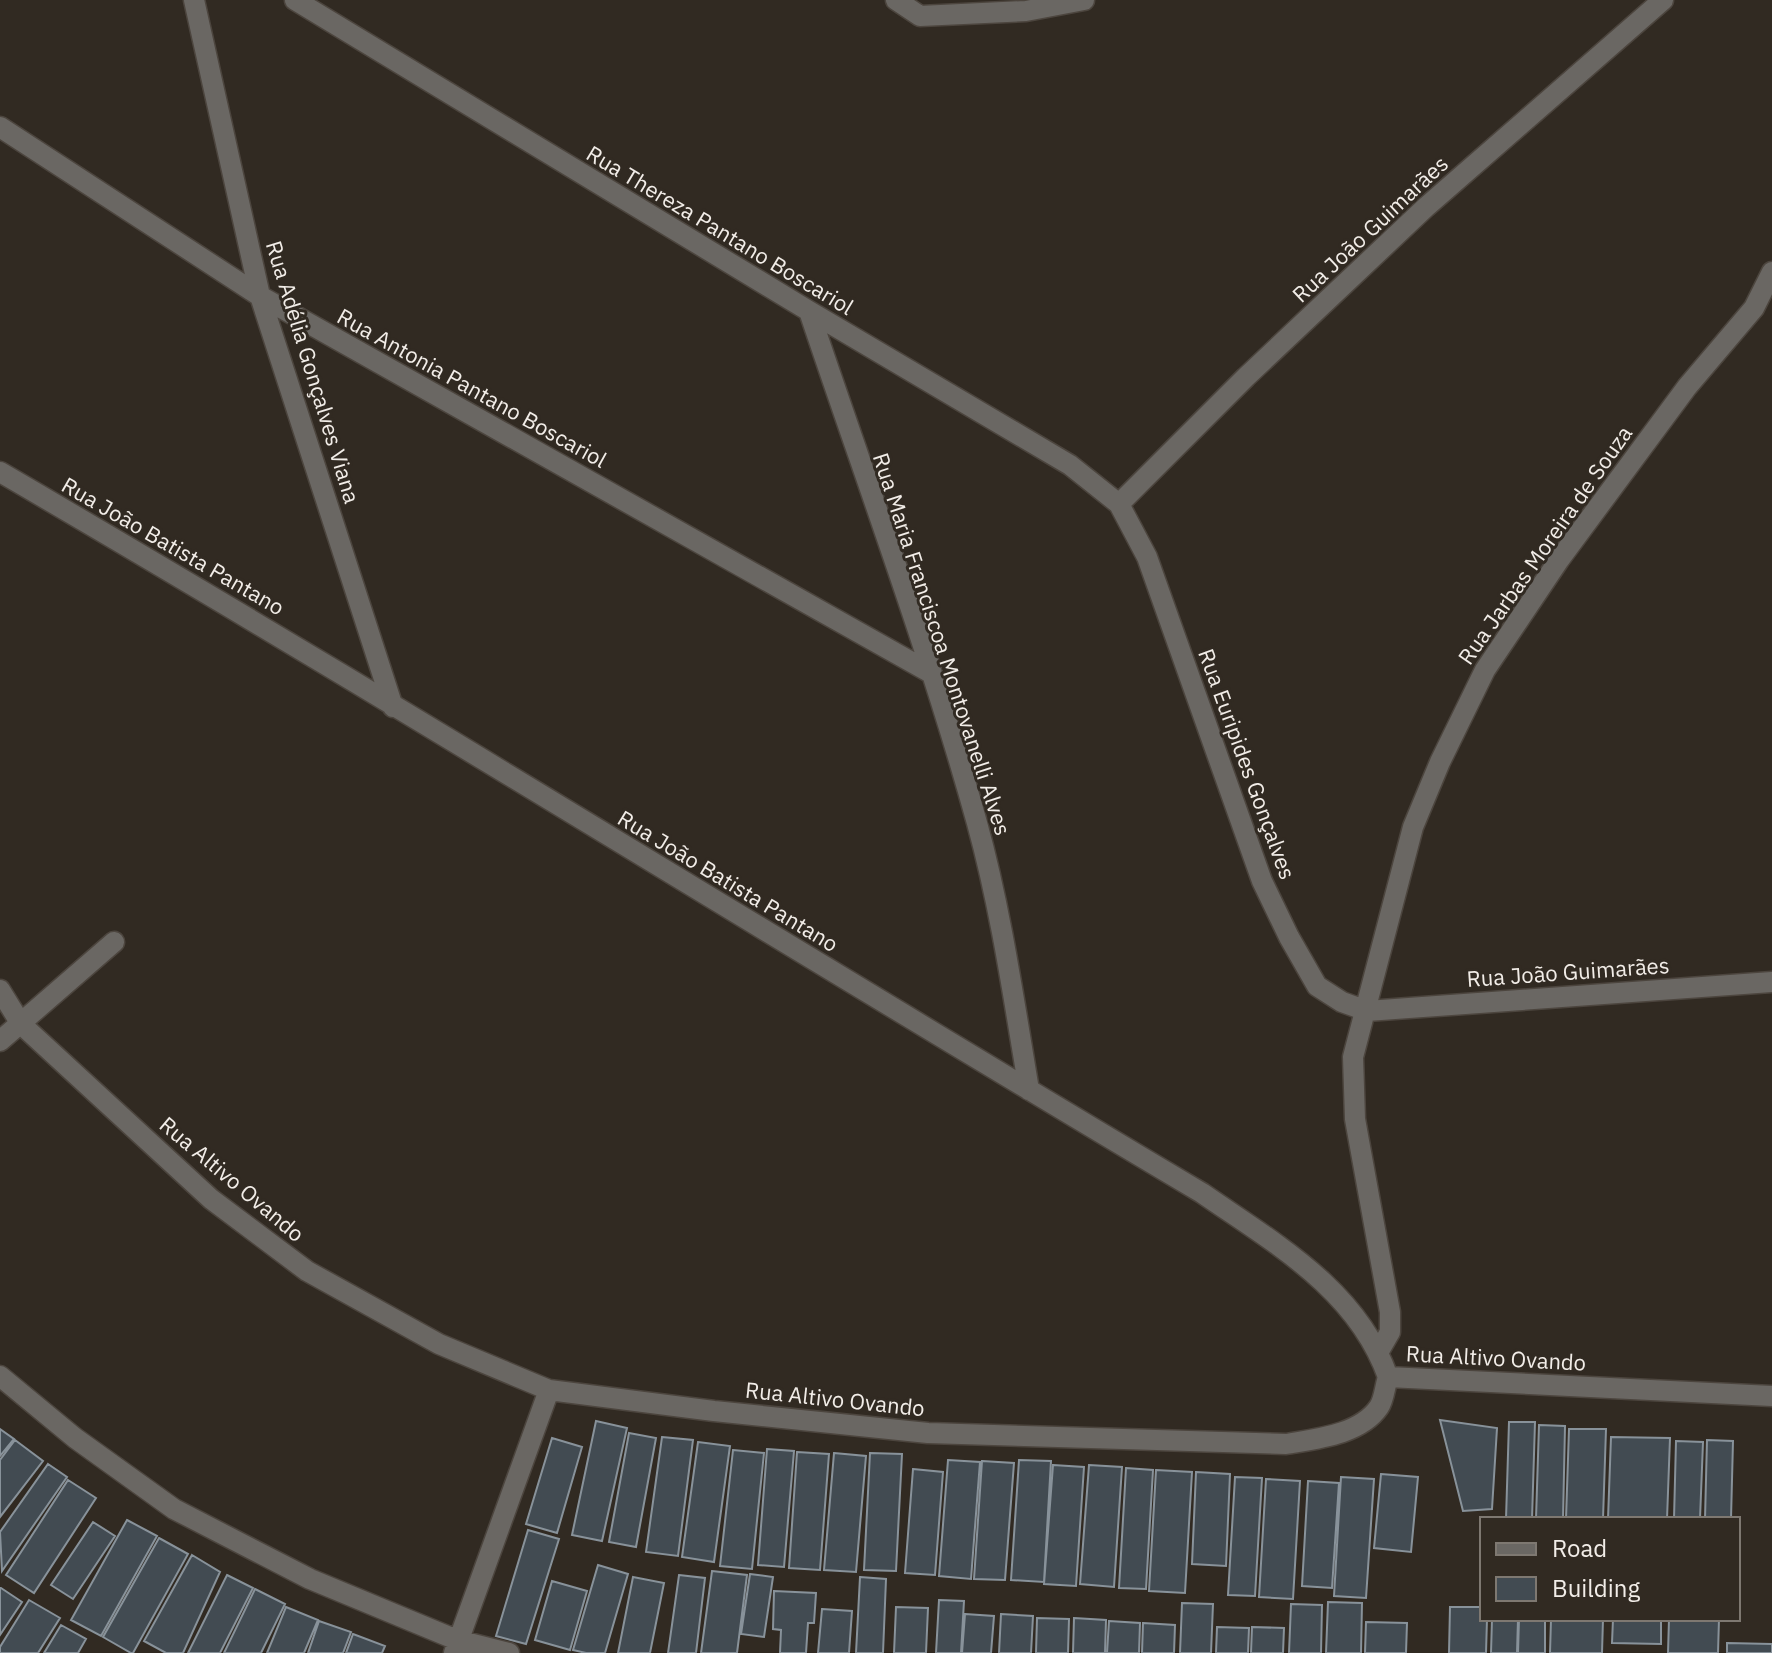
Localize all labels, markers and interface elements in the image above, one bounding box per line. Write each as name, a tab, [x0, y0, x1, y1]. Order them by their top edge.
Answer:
street label: Rua Thereza Pantano Boscariol	[581, 138, 859, 321]
street label: Rua João Guimarães	[1286, 149, 1454, 308]
street label: Rua Adélia Gonçalves Viana	[260, 237, 367, 507]
street label: Rua Antonia Pantano Boscariol	[332, 301, 612, 474]
street label: Rua Jarbas Moreira de Souza	[1451, 419, 1638, 670]
street label: Rua Maria Franciscoa Montovanelli Alves	[867, 449, 1018, 839]
street label: Rua João Batista Pantano	[57, 470, 290, 621]
street label: Rua Euripides Gonçalves	[1192, 644, 1303, 883]
street label: Rua João Batista Pantano	[613, 803, 844, 958]
street label: Rua João Guimarães	[1466, 950, 1670, 993]
street label: Rua Altivo Ovando	[154, 1110, 311, 1248]
street label: Rua Altivo Ovando	[1405, 1338, 1587, 1377]
street label: Rua Altivo Ovando	[744, 1375, 926, 1422]
legend	[1480, 1517, 1740, 1621]
text: Road	[1552, 1532, 1607, 1564]
text: Building	[1552, 1572, 1640, 1604]

